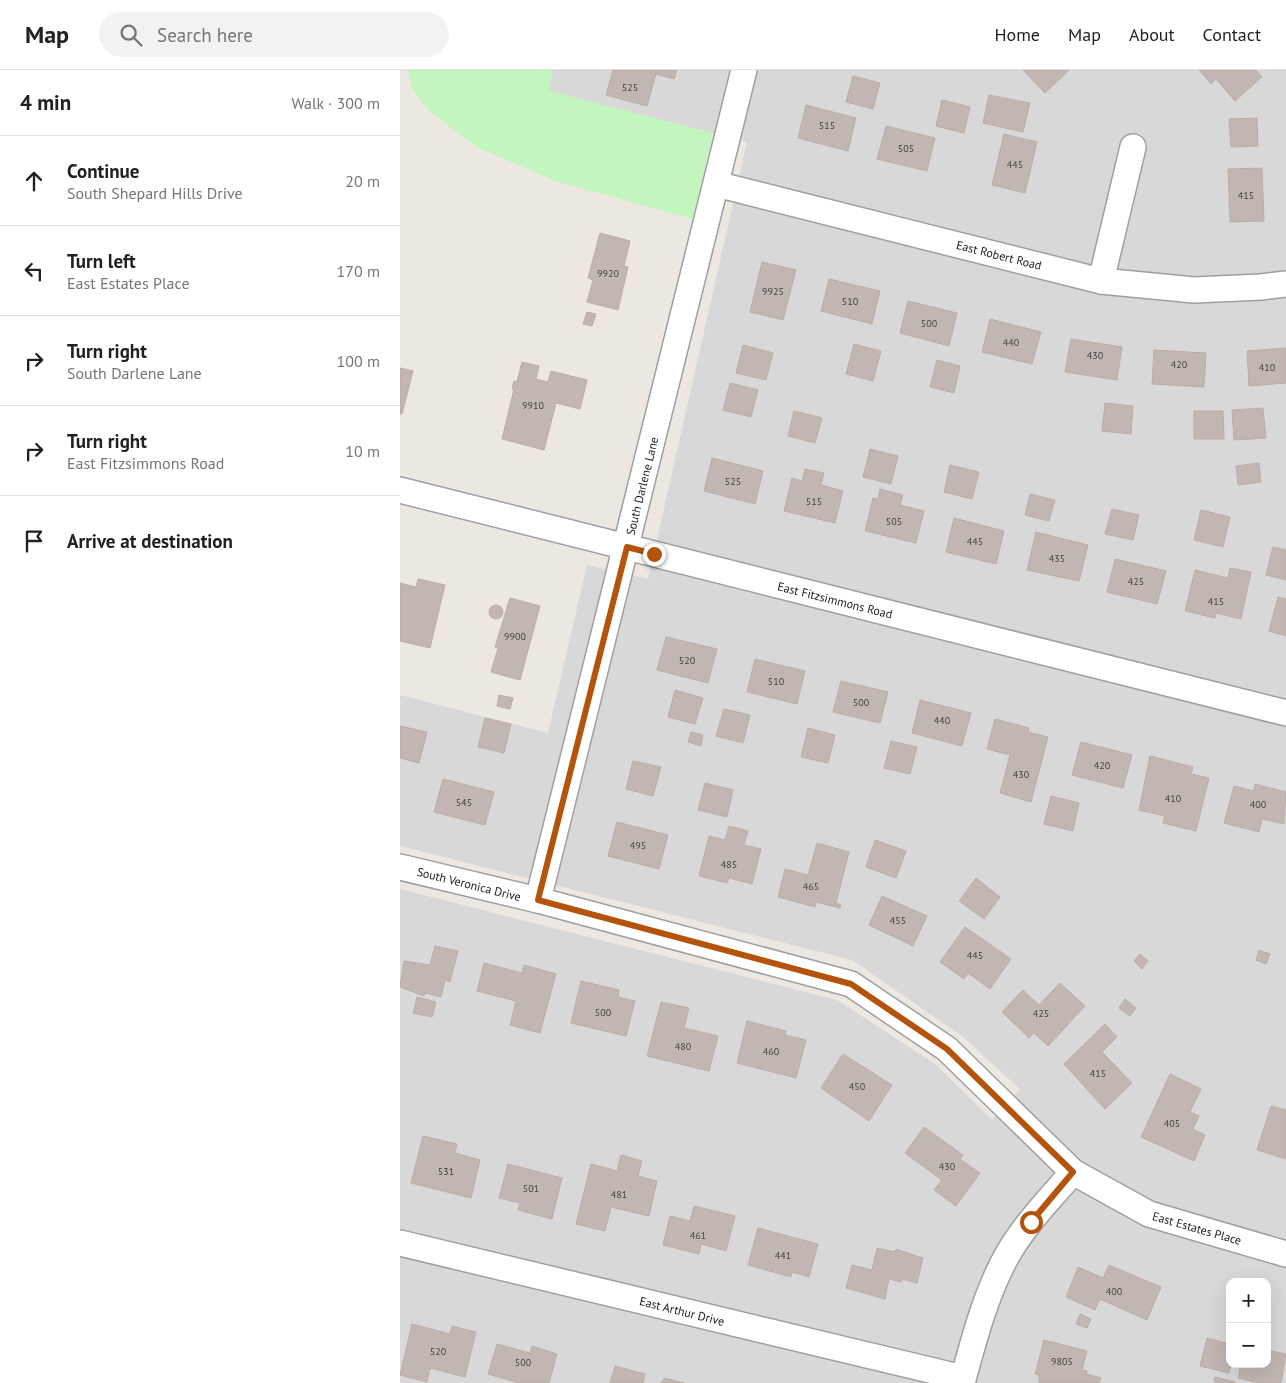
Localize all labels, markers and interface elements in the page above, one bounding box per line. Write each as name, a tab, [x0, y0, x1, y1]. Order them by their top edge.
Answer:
search box	[99, 12, 449, 57]
text: Map	[25, 19, 69, 50]
icon: search	[117, 21, 145, 49]
text: Search here	[157, 23, 253, 47]
text: Home	[994, 23, 1040, 46]
text: Map	[1068, 23, 1101, 46]
text: About	[1129, 23, 1175, 46]
text: Contact	[1203, 23, 1261, 46]
house number: 525	[622, 81, 638, 94]
text: 4 min	[20, 89, 71, 116]
text: Walk · 300 m	[291, 93, 380, 113]
house number: 515	[819, 119, 835, 132]
house number: 505	[898, 142, 914, 155]
house number: 445	[1007, 158, 1023, 171]
text: Continue	[67, 159, 139, 183]
icon: ahead	[20, 167, 48, 195]
text: 20 m	[345, 171, 380, 191]
text: South Shepard Hills Drive	[67, 183, 243, 203]
house number: 415	[1238, 189, 1254, 202]
street label: East Robert Road	[955, 237, 1043, 273]
text: Turn left	[67, 249, 136, 273]
icon: left	[20, 257, 48, 285]
text: 170 m	[337, 261, 380, 281]
house number: 9920	[597, 267, 619, 280]
text: East Estates Place	[67, 273, 190, 293]
house number: 9925	[762, 285, 784, 298]
house number: 510	[842, 295, 859, 308]
house number: 500	[921, 317, 938, 330]
house number: 440	[1003, 336, 1020, 349]
text: Turn right	[67, 339, 147, 363]
icon: right	[20, 347, 48, 375]
house number: 430	[1087, 349, 1104, 362]
text: 100 m	[337, 351, 380, 371]
house number: 420	[1171, 358, 1188, 371]
house number: 410	[1259, 361, 1276, 374]
text: South Darlene Lane	[67, 363, 202, 383]
house number: 9910	[522, 399, 544, 412]
text: Turn right	[67, 429, 147, 453]
street label: South Darlene Lane	[623, 435, 661, 537]
icon: right	[20, 437, 48, 465]
text: 10 m	[345, 441, 380, 461]
text: East Fitzsimmons Road	[67, 453, 224, 473]
house number: 525	[725, 475, 741, 488]
house number: 515	[806, 495, 822, 508]
house number: 505	[886, 515, 902, 528]
icon: arrive	[20, 527, 48, 555]
text: Arrive at destination	[67, 529, 233, 553]
house number: 445	[967, 535, 983, 548]
route end	[643, 543, 666, 566]
house number: 435	[1049, 552, 1065, 565]
house number: 425	[1128, 575, 1144, 588]
street label: East Fitzsimmons Road	[776, 578, 894, 622]
house number: 415	[1208, 595, 1224, 608]
house number: 9900	[504, 630, 526, 643]
house number: 520	[679, 654, 696, 667]
house number: 510	[768, 675, 785, 688]
house number: 500	[853, 696, 870, 709]
house number: 440	[934, 714, 951, 727]
house number: 420	[1094, 759, 1111, 772]
house number: 430	[1013, 768, 1030, 781]
house number: 410	[1165, 792, 1182, 805]
house number: 545	[456, 796, 472, 809]
house number: 400	[1250, 798, 1267, 811]
house number: 495	[630, 839, 646, 852]
house number: 485	[721, 858, 737, 871]
street label: South Veronica Drive	[415, 864, 523, 904]
house number: 465	[803, 880, 819, 893]
house number: 455	[890, 914, 906, 927]
house number: 445	[967, 949, 983, 962]
house number: 500	[595, 1006, 612, 1019]
house number: 425	[1033, 1007, 1049, 1020]
house number: 480	[675, 1040, 692, 1053]
house number: 460	[763, 1045, 780, 1058]
house number: 415	[1090, 1067, 1106, 1080]
house number: 450	[849, 1080, 866, 1093]
house number: 405	[1164, 1117, 1180, 1130]
house number: 430	[939, 1160, 956, 1173]
house number: 531	[438, 1165, 454, 1178]
house number: 501	[523, 1182, 539, 1195]
house number: 481	[611, 1188, 627, 1201]
street label: East Estates Place	[1151, 1208, 1243, 1248]
route start	[1020, 1211, 1043, 1234]
house number: 461	[690, 1229, 706, 1242]
house number: 441	[775, 1249, 791, 1262]
map controls	[1226, 1278, 1271, 1368]
button: +	[1226, 1278, 1271, 1323]
house number: 400	[1106, 1285, 1123, 1298]
street label: East Arthur Drive	[638, 1293, 726, 1329]
button: −	[1226, 1323, 1271, 1368]
house number: 520	[430, 1345, 447, 1358]
house number: 9805	[1051, 1355, 1073, 1368]
house number: 500	[515, 1356, 532, 1369]

